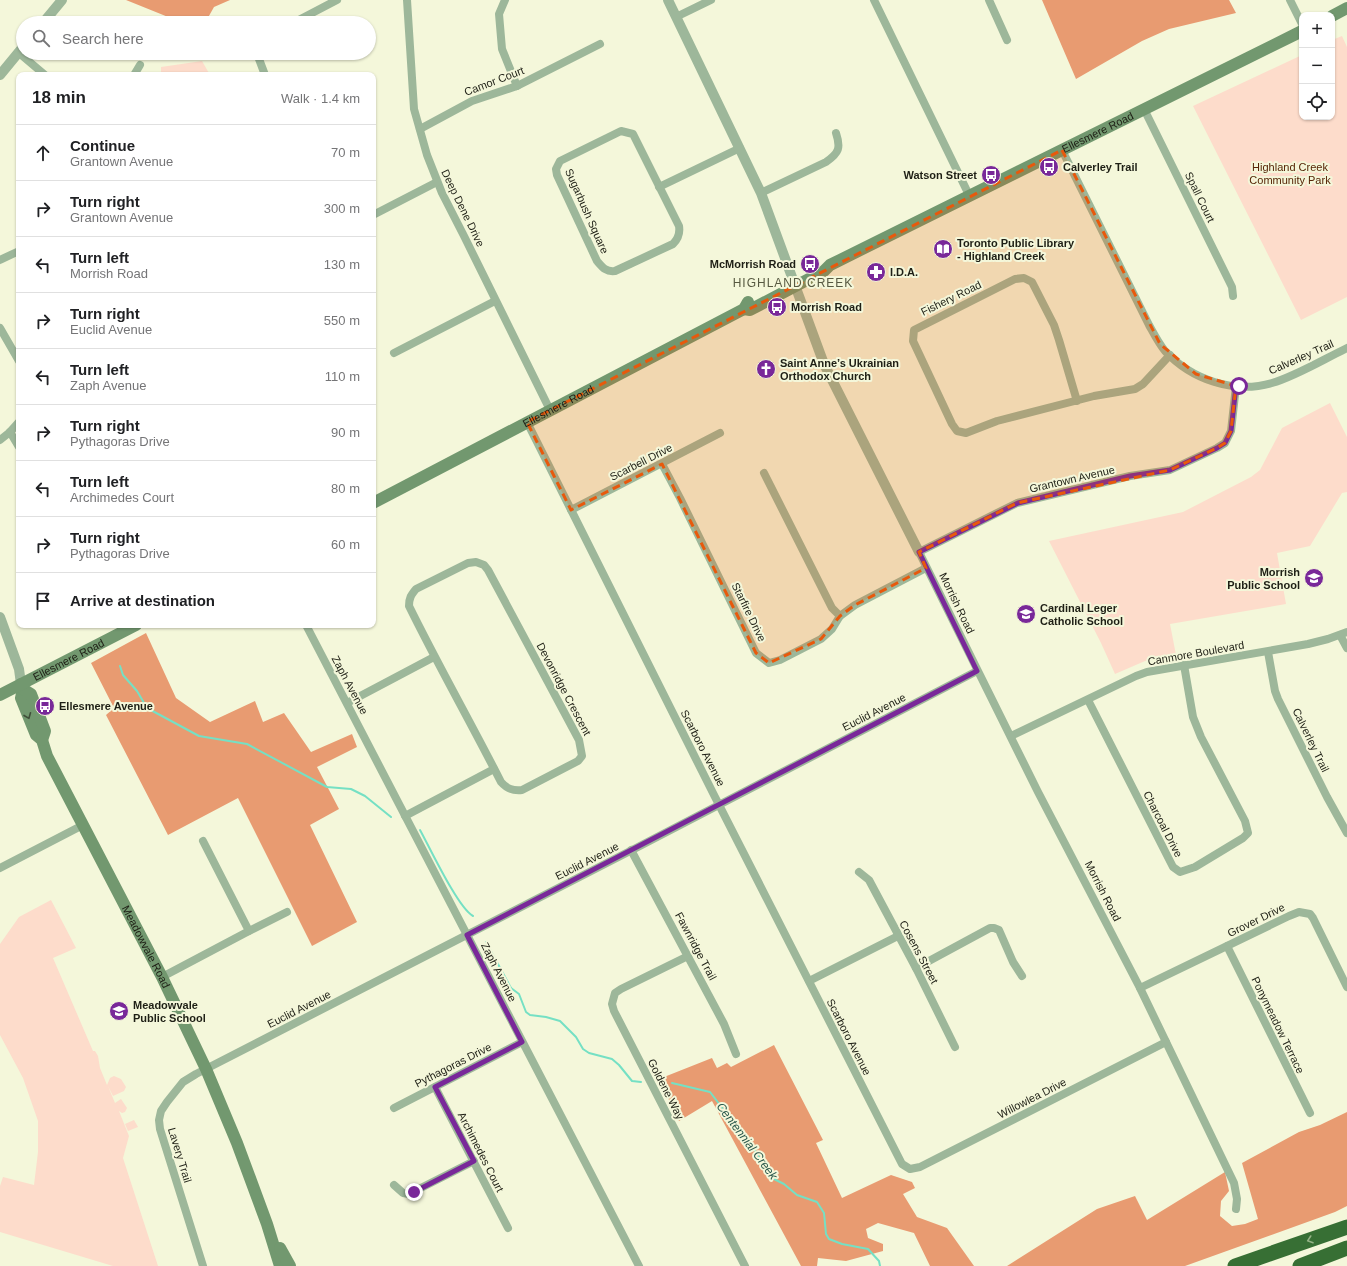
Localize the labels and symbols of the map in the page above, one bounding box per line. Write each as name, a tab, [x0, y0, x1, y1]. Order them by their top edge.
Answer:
street label: Camor Court	[462, 64, 526, 98]
street label: Ellesmere Road	[1060, 110, 1135, 155]
bus stop icon: Calverley Trail	[1038, 156, 1060, 178]
place label: Calverley Trail	[1063, 161, 1138, 173]
park label: Highland Creek Community Park	[1249, 161, 1331, 186]
bus stop icon: Watson Street	[980, 164, 1002, 186]
street label: Deep Dene Drive	[439, 167, 487, 249]
street label: Sugarbush Square	[563, 167, 611, 255]
place label: Watson Street	[903, 169, 977, 181]
street label: Spall Court	[1183, 170, 1217, 224]
place label: Toronto Public Library - Highland Creek	[957, 237, 1075, 262]
library icon: Toronto Public Library - Highland Creek	[932, 238, 954, 260]
bus stop icon: McMorrish Road	[799, 253, 821, 275]
place label: McMorrish Road	[710, 258, 796, 270]
pharmacy icon: I.D.A.	[865, 261, 887, 283]
place label: I.D.A.	[890, 266, 918, 278]
district label: HIGHLAND CREEK	[733, 276, 853, 290]
street label: Fishery Road	[919, 278, 983, 318]
bus stop icon: Morrish Road	[766, 296, 788, 318]
place label: Morrish Road	[791, 301, 862, 313]
street label: Calverley Trail	[1267, 337, 1335, 377]
place label: Saint Anne’s Ukrainian Orthodox Church	[780, 357, 899, 382]
church icon: Saint Anne’s Ukrainian Orthodox Church	[755, 358, 777, 380]
route start	[1230, 377, 1248, 395]
street label: Ellesmere Road	[521, 383, 596, 430]
street label: Scarbell Drive	[608, 441, 674, 483]
street label: Grantown Avenue	[1028, 463, 1116, 495]
place label: Morrish Public School	[1227, 566, 1300, 591]
school or university icon: Morrish Public School	[1303, 567, 1325, 589]
street label: Morrish Road	[937, 571, 977, 635]
street label: Starfire Drive	[730, 581, 768, 643]
place label: Cardinal Leger Catholic School	[1040, 602, 1123, 627]
school or university icon: Cardinal Leger Catholic School	[1015, 603, 1037, 625]
street label: Ellesmere Road	[31, 636, 106, 683]
street label: Canmore Boulevard	[1147, 639, 1245, 667]
street label: Devonridge Crescent	[534, 641, 594, 737]
street label: Zaph Avenue	[330, 654, 370, 716]
street label: Euclid Avenue	[840, 691, 908, 733]
bus stop icon: Ellesmere Avenue	[34, 695, 56, 717]
place label: Ellesmere Avenue	[59, 700, 153, 712]
street label: Calverley Trail	[1290, 706, 1332, 774]
street label: Scarboro Avenue	[679, 708, 727, 788]
one-way arrow	[24, 712, 32, 719]
street label: Charcoal Drive	[1141, 789, 1185, 859]
street label: Euclid Avenue	[553, 840, 621, 882]
street label: Morrish Road	[1083, 859, 1123, 923]
street label: Grover Drive	[1225, 901, 1287, 939]
street label: Meadowvale Road	[120, 903, 172, 990]
street label: Fawnridge Trail	[673, 910, 719, 982]
street label: Cosens Street	[897, 918, 941, 986]
street label: Zaph Avenue	[479, 940, 519, 1004]
street label: Ponymeadow Terrace	[1249, 975, 1307, 1075]
street label: Euclid Avenue	[265, 988, 333, 1030]
street label: Scarboro Avenue	[825, 997, 873, 1077]
place label: Meadowvale Public School	[133, 999, 206, 1024]
school or university icon: Meadowvale Public School	[108, 1000, 130, 1022]
street label: Pythagoras Drive	[413, 1041, 493, 1089]
street label: Goldene Way	[646, 1057, 687, 1122]
street label: Willowlea Drive	[996, 1076, 1068, 1120]
water label: Centennial Creek	[714, 1100, 781, 1183]
street label: Archimedes Court	[456, 1110, 506, 1194]
street label: Lavery Trail	[166, 1126, 194, 1184]
route end	[405, 1183, 423, 1201]
one-way arrow	[1307, 1235, 1314, 1244]

